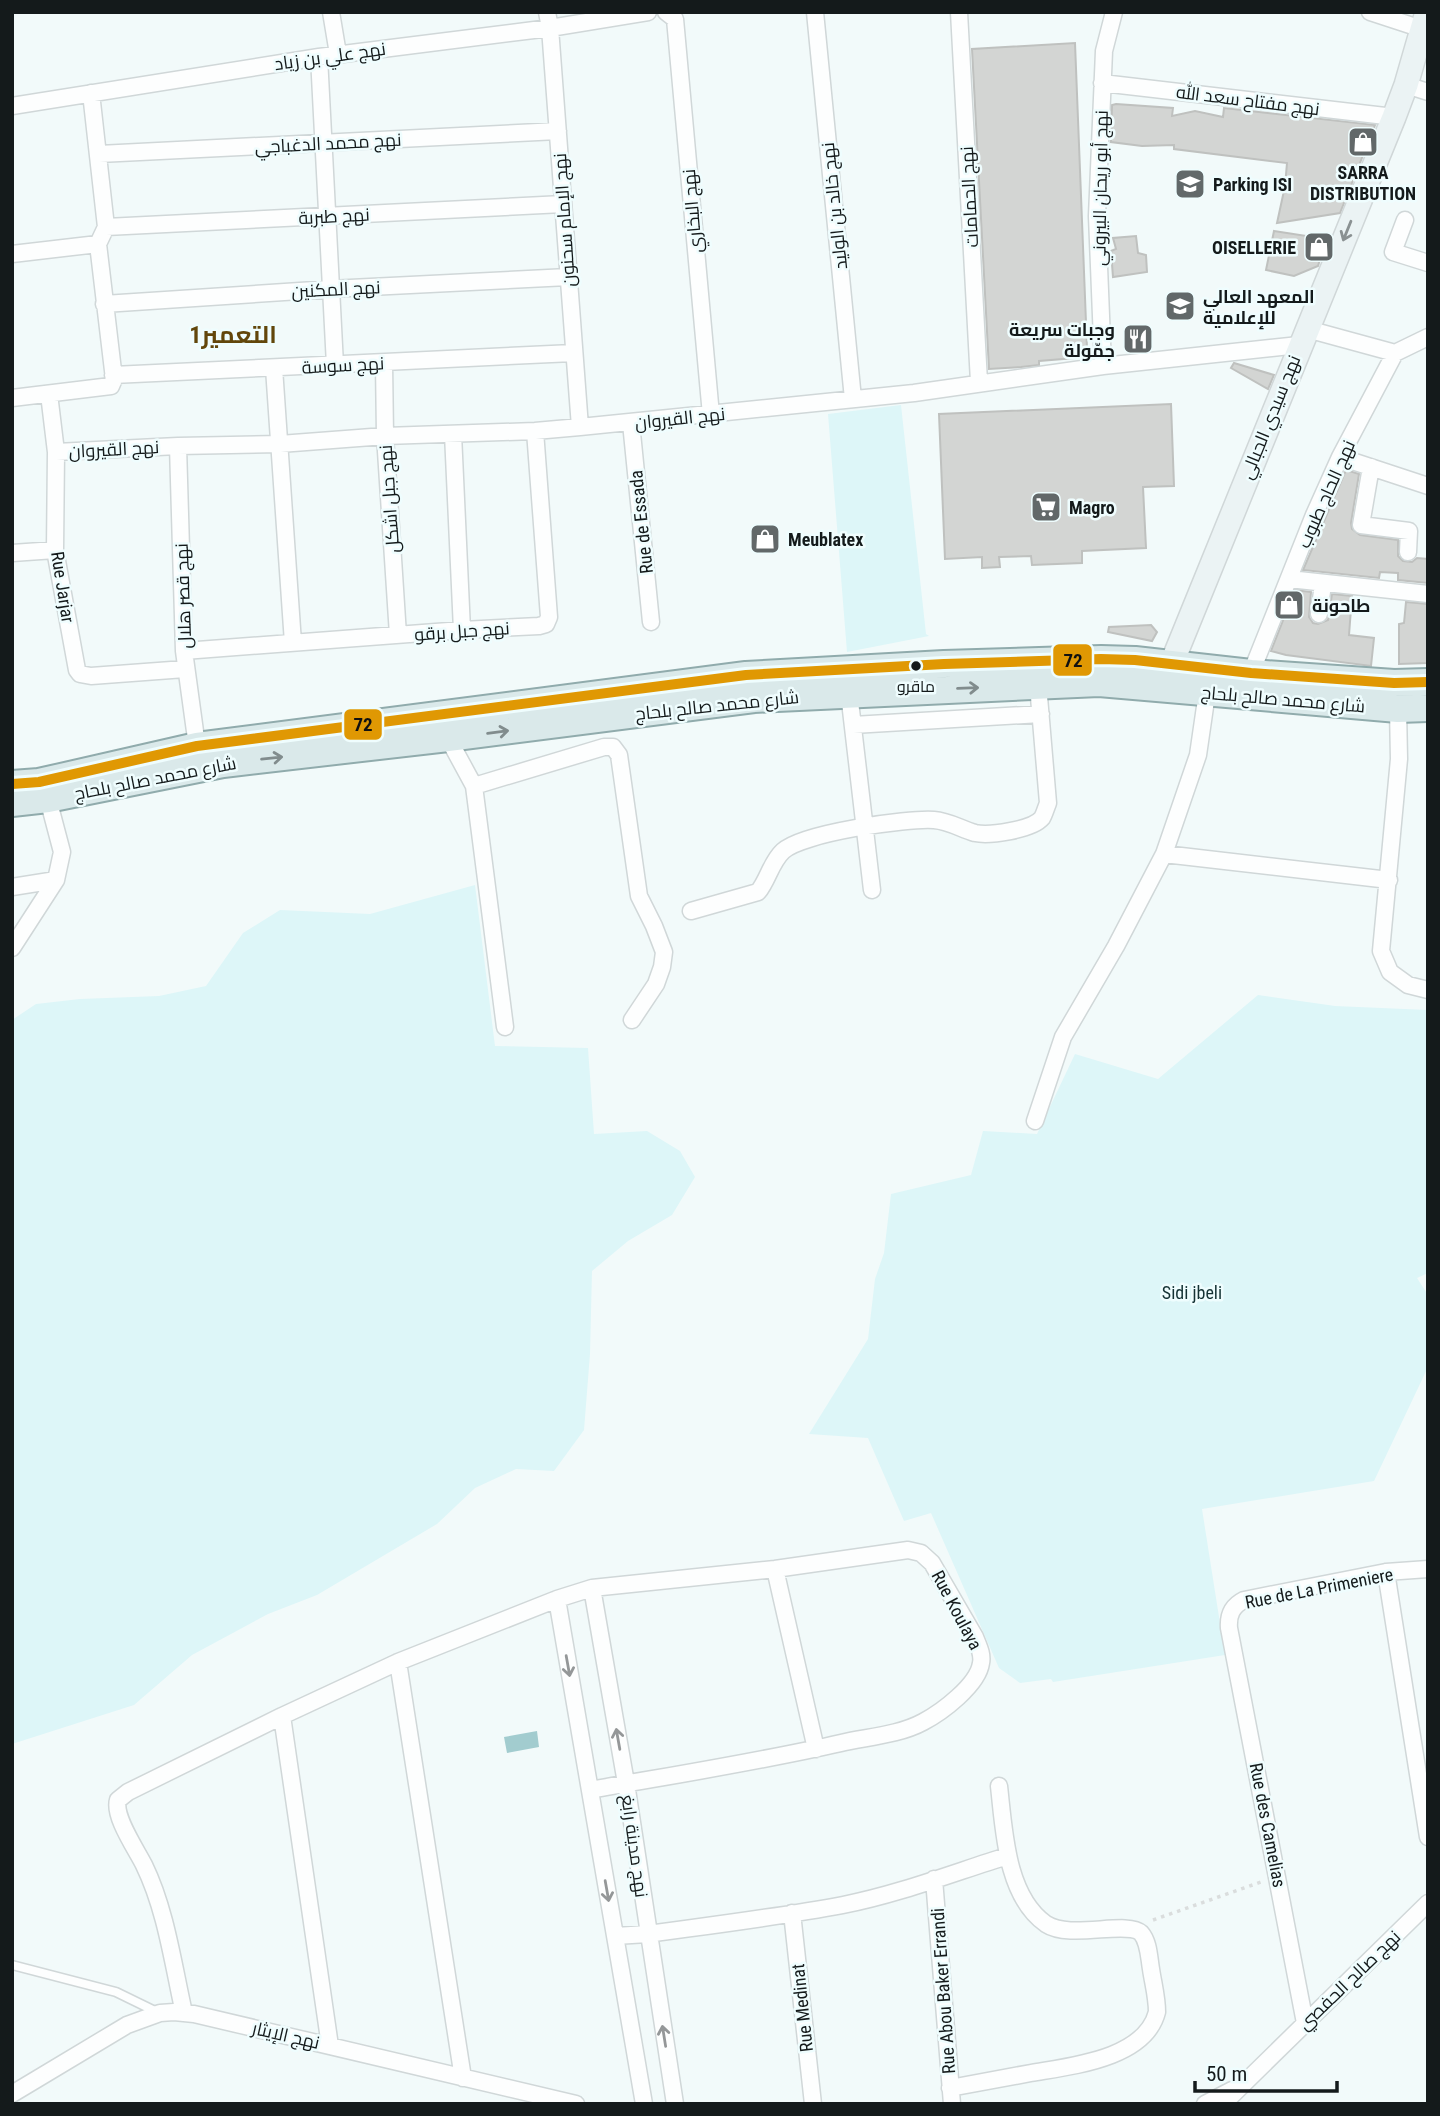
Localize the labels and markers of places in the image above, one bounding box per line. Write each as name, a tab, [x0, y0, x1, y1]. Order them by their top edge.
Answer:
shop icon: SARRA DISTRIBUTION	[1346, 125, 1380, 159]
place label: SARRA DISTRIBUTION	[1310, 162, 1416, 204]
school or university icon: Parking ISI	[1173, 167, 1207, 201]
place label: Parking ISI	[1213, 174, 1292, 195]
shop icon: OISELLERIE	[1302, 230, 1336, 264]
place label: OISELLERIE	[1212, 237, 1296, 258]
place label: المعهد العالي للإعلامية	[1203, 286, 1315, 330]
school or university icon: المعهد العالي للإعلامية	[1163, 289, 1197, 323]
place label: وجبات سريعة جمّولة	[1009, 319, 1115, 362]
restaurant icon: وجبات سريعة جمّولة	[1121, 322, 1155, 356]
supermarket icon: Magro	[1029, 490, 1063, 524]
place label: Magro	[1069, 497, 1115, 518]
shop icon: Meublatex	[748, 522, 782, 556]
place label: Meublatex	[788, 529, 863, 550]
shop icon: طاحونة	[1272, 588, 1306, 622]
place label: طاحونة	[1312, 595, 1371, 617]
marker: ماقرو	[909, 659, 923, 673]
place label: ماقرو	[897, 677, 935, 696]

